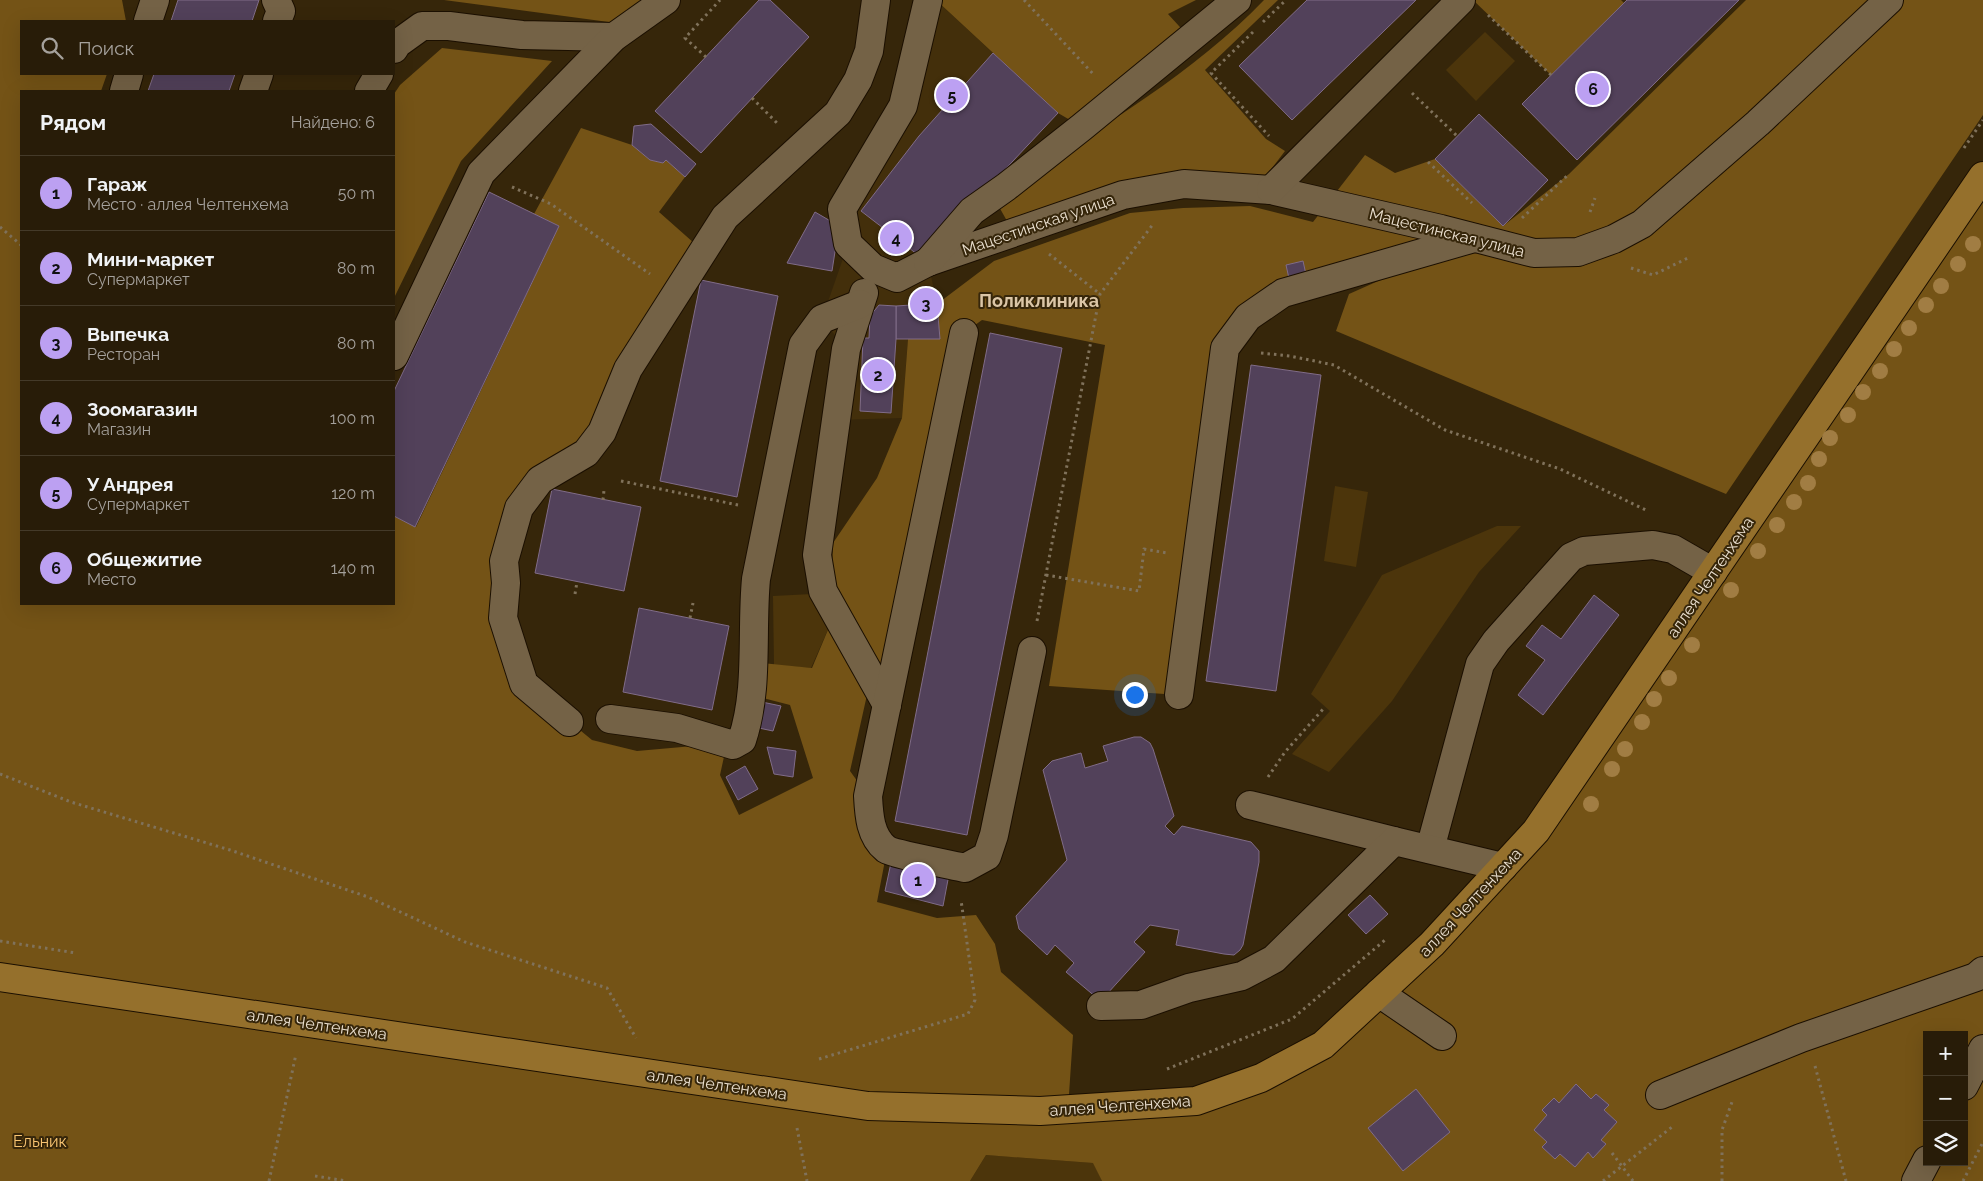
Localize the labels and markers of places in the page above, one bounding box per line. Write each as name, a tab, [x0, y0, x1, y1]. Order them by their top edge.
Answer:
pin: 6	[1577, 70, 1609, 108]
pin: 5	[936, 76, 968, 114]
pin: 4	[880, 219, 912, 257]
pin: 3	[910, 285, 942, 323]
pin: 2	[862, 356, 894, 394]
pin: 1	[902, 861, 934, 899]

